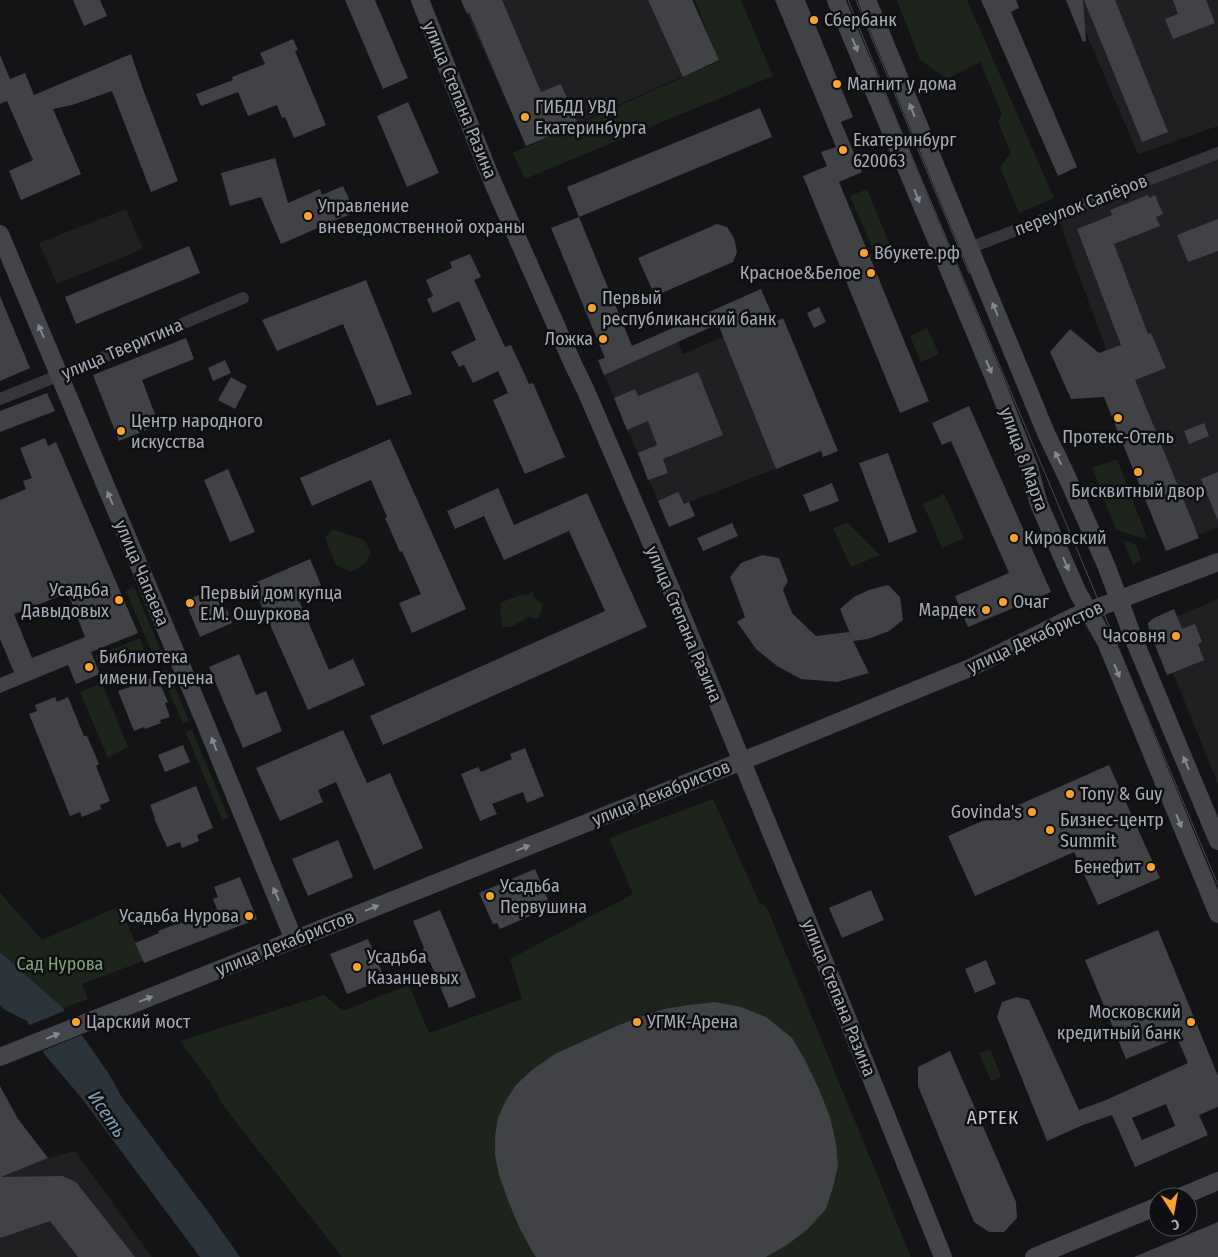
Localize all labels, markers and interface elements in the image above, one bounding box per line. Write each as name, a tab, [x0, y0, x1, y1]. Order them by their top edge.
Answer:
place label: Сбербанк	[824, 9, 897, 31]
marker: Сбербанк	[808, 14, 820, 26]
street label: улица Степана Разина	[418, 18, 502, 182]
one-way arrow	[851, 38, 859, 53]
place label: Магнит у дома	[847, 73, 957, 95]
marker: Магнит у дома	[831, 78, 843, 90]
place label: ГИБДД УВД Екатеринбурга	[535, 96, 647, 139]
one-way arrow	[908, 103, 916, 117]
marker: ГИБДД УВД Екатеринбурга	[519, 111, 531, 123]
place label: Екатеринбург 620063	[853, 129, 956, 172]
marker: Екатеринбург 620063	[837, 144, 849, 156]
street label: переулок Сапёров	[1012, 170, 1150, 240]
one-way arrow	[914, 188, 922, 203]
place label: Управление вневедомственной охраны	[317, 195, 525, 238]
marker: Управление вневедомственной охраны	[302, 210, 314, 222]
place label: Вбукете.рф	[874, 242, 960, 264]
marker: Вбукете.рф	[858, 247, 870, 259]
place label: Красное&Белое	[740, 262, 861, 284]
marker: Красное&Белое	[865, 267, 877, 279]
place label: Первый республиканский банк	[602, 287, 777, 330]
marker: Первый республиканский банк	[586, 302, 598, 314]
one-way arrow	[990, 302, 998, 316]
street label: улица Тверитина	[58, 313, 186, 384]
one-way arrow	[36, 324, 44, 338]
place label: Ложка	[545, 328, 593, 350]
marker: Ложка	[597, 333, 609, 345]
one-way arrow	[985, 360, 993, 375]
street label: улица 8 Марта	[995, 404, 1053, 514]
place label: Центр народного искусства	[131, 410, 263, 453]
marker: Протекс-Отель	[1112, 412, 1124, 424]
marker: Центр народного искусства	[115, 425, 127, 437]
place label: Протекс-Отель	[1062, 426, 1174, 448]
one-way arrow	[1054, 451, 1062, 465]
marker: Бисквитный двор	[1132, 466, 1144, 478]
place label: Бисквитный двор	[1071, 480, 1205, 502]
one-way arrow	[106, 490, 114, 505]
street label: улица Чапаева	[110, 517, 174, 629]
place label: Кировский	[1024, 527, 1107, 549]
marker: Кировский	[1008, 532, 1020, 544]
street label: улица Степана Разина	[641, 543, 727, 706]
one-way arrow	[1062, 557, 1070, 571]
place label: Усадьба Давыдовых	[21, 579, 109, 622]
place label: Первый дом купца Е.М. Ошуркова	[200, 582, 342, 625]
place label: Очаг	[1013, 591, 1049, 613]
marker: Усадьба Давыдовых	[113, 594, 125, 606]
street label: улица Декабристов	[964, 596, 1106, 678]
marker: Очаг	[997, 596, 1009, 608]
marker: Первый дом купца Е.М. Ошуркова	[184, 597, 196, 609]
place label: Мардек	[919, 599, 977, 621]
marker: Мардек	[980, 604, 992, 616]
place label: Часовня	[1103, 625, 1166, 647]
marker: Часовня	[1170, 630, 1182, 642]
place label: Библиотека имени Герцена	[99, 646, 214, 689]
marker: Библиотека имени Герцена	[83, 661, 95, 673]
one-way arrow	[1114, 663, 1122, 678]
one-way arrow	[209, 737, 217, 751]
street label: улица Декабристов	[589, 755, 733, 831]
one-way arrow	[1181, 756, 1189, 771]
place label: Tony & Guy	[1080, 783, 1162, 805]
marker: Tony & Guy	[1064, 788, 1076, 800]
place label: Govinda's	[951, 801, 1022, 823]
marker: Govinda's	[1026, 806, 1038, 818]
place label: Бизнес-центр Summit	[1060, 809, 1164, 852]
one-way arrow	[1176, 814, 1184, 828]
marker: Бизнес-центр Summit	[1044, 824, 1056, 836]
one-way arrow	[516, 844, 531, 852]
place label: Бенефит	[1074, 856, 1142, 878]
marker: Бенефит	[1145, 861, 1157, 873]
place label: Усадьба Первушина	[499, 875, 587, 918]
one-way arrow	[272, 886, 280, 901]
marker: Усадьба Первушина	[484, 890, 496, 902]
one-way arrow	[365, 904, 379, 912]
place label: Усадьба Нурова	[118, 905, 239, 927]
street label: улица Декабристов	[213, 905, 357, 981]
marker: Усадьба Нурова	[243, 910, 255, 922]
street label: улица Степана Разина	[797, 916, 881, 1080]
place label: Усадьба Казанцевых	[366, 946, 459, 989]
park label: Сад Нурова	[17, 953, 104, 975]
marker: Усадьба Казанцевых	[351, 961, 363, 973]
one-way arrow	[139, 994, 153, 1002]
place label: Московский кредитный банк	[1057, 1001, 1182, 1044]
place label: Царский мост	[86, 1011, 191, 1033]
place label: УГМК-Арена	[646, 1011, 738, 1033]
marker: Царский мост	[70, 1016, 82, 1028]
marker: УГМК-Арена	[631, 1016, 643, 1028]
marker: Московский кредитный банк	[1185, 1016, 1197, 1028]
one-way arrow	[46, 1032, 61, 1040]
water label: Исеть	[83, 1086, 131, 1142]
district label: АРТЕК	[967, 1106, 1019, 1129]
north arrow	[1148, 1187, 1198, 1237]
text: С	[1170, 1215, 1181, 1233]

